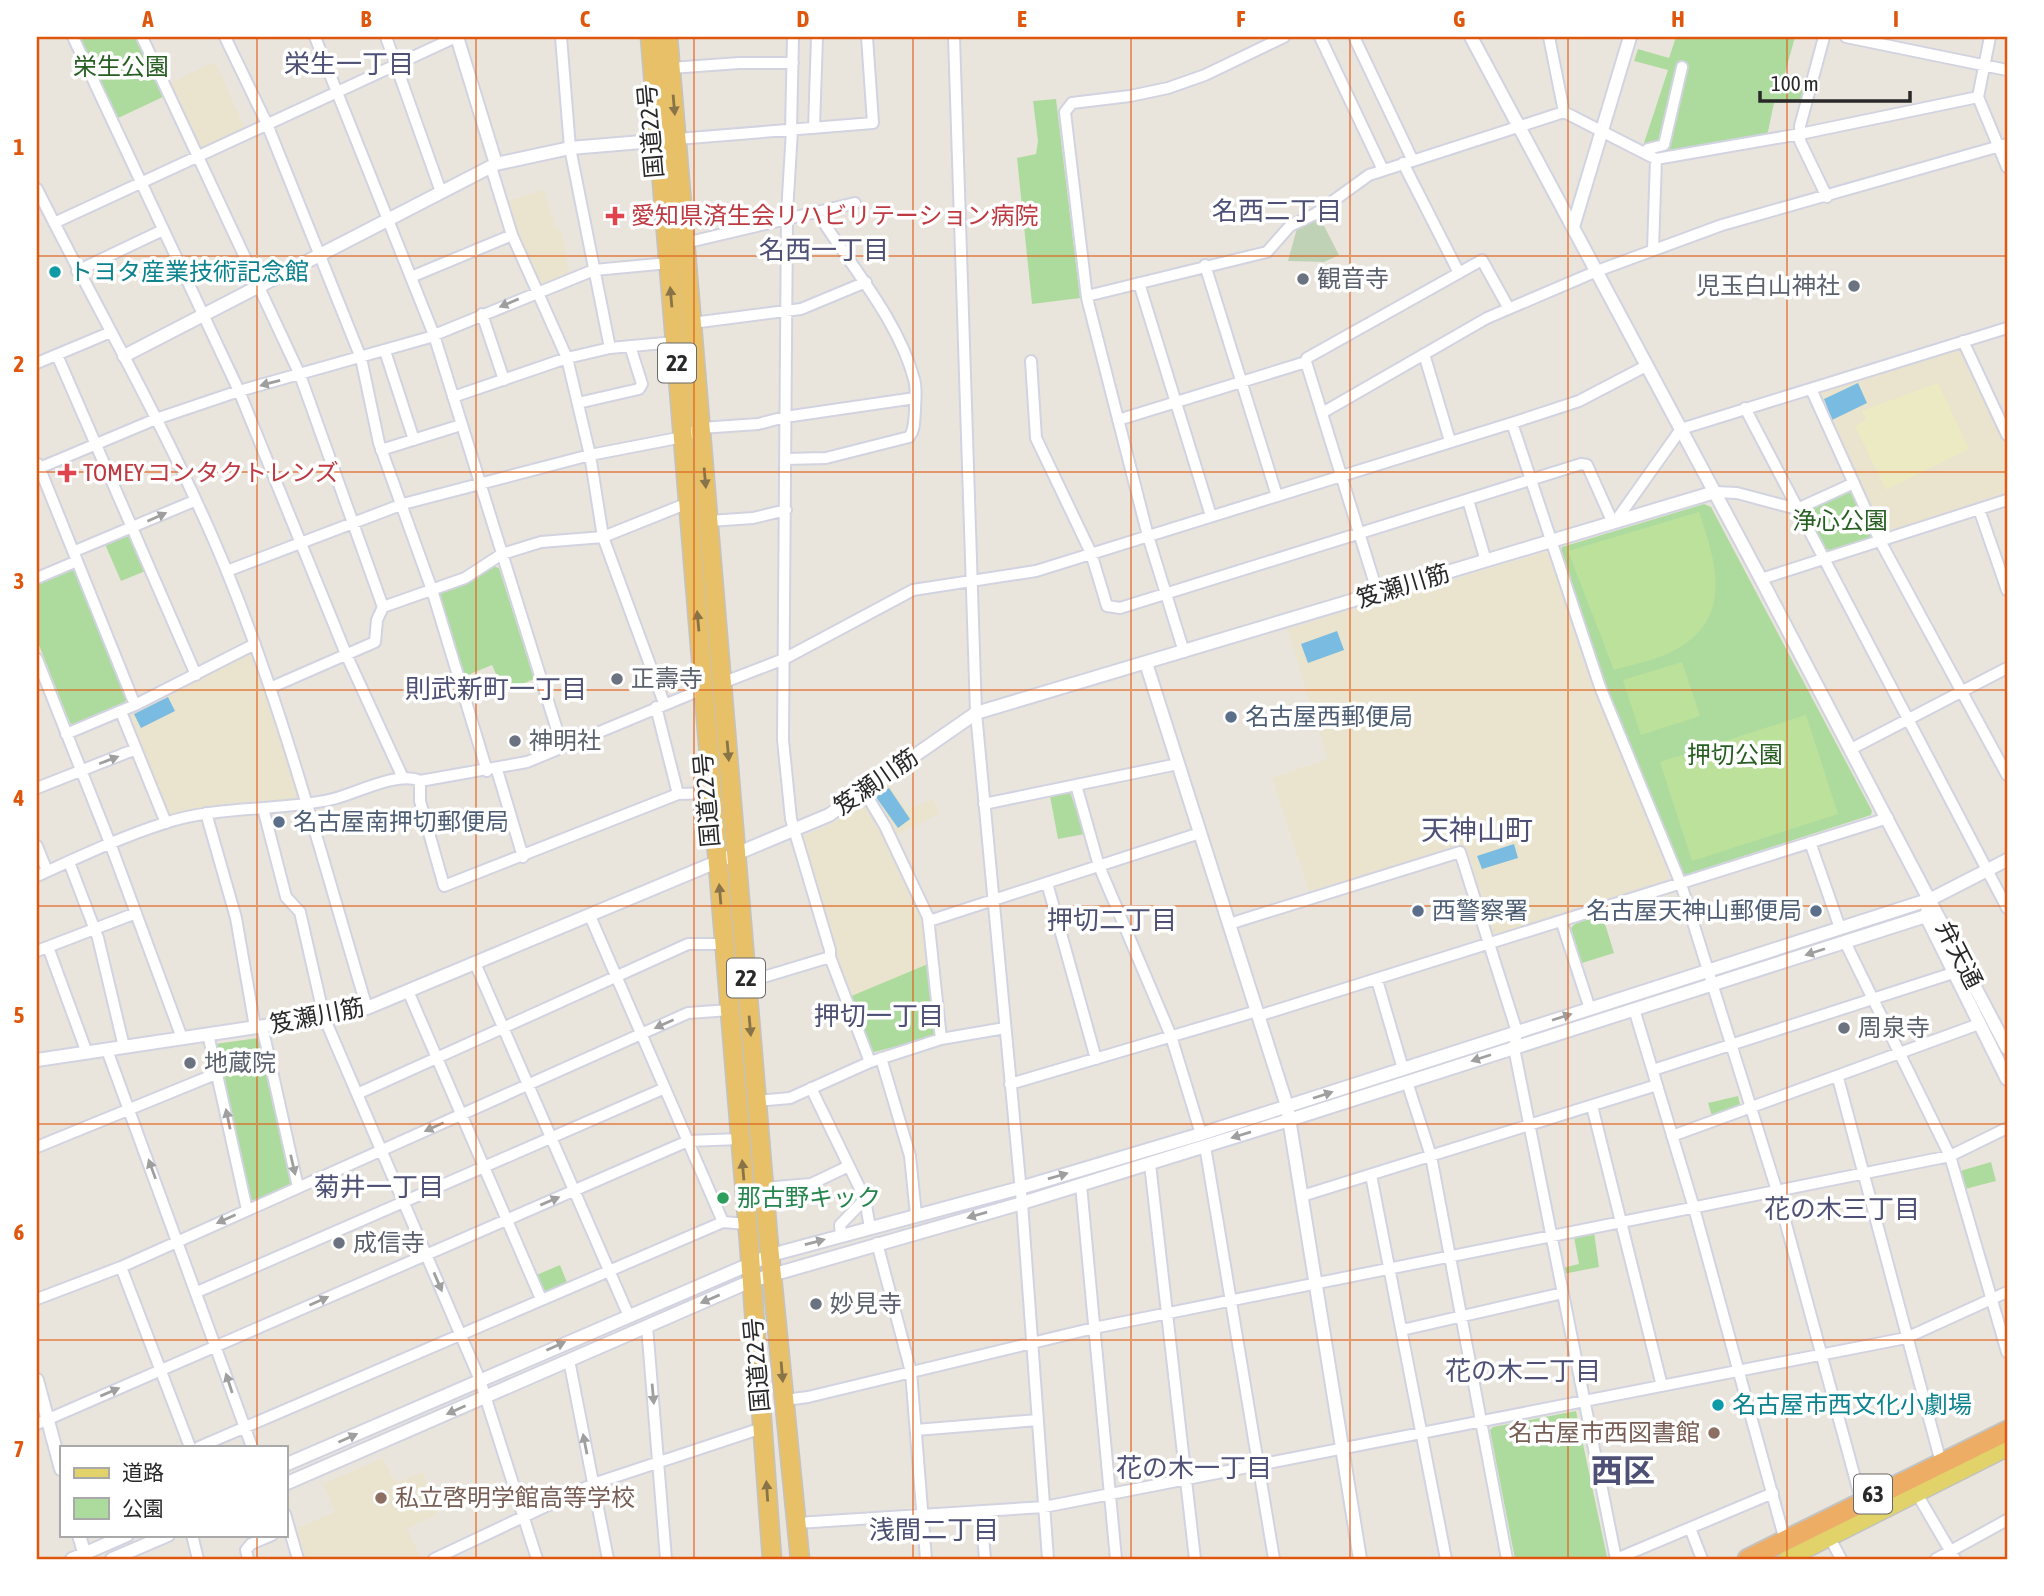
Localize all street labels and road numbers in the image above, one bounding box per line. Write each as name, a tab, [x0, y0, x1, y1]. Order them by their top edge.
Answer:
street label: 国道22号	[633, 83, 668, 179]
road number: 22	[658, 344, 696, 382]
street label: 笈瀬川筋	[1353, 559, 1453, 612]
street label: 笈瀬川筋	[829, 743, 923, 820]
street label: 国道22号	[689, 752, 724, 848]
street label: 弁天通	[1931, 917, 1988, 993]
road number: 22	[727, 959, 765, 998]
street label: 笈瀬川筋	[267, 993, 367, 1038]
street label: 国道22号	[739, 1317, 774, 1413]
road number: 63	[1854, 1474, 1892, 1513]

